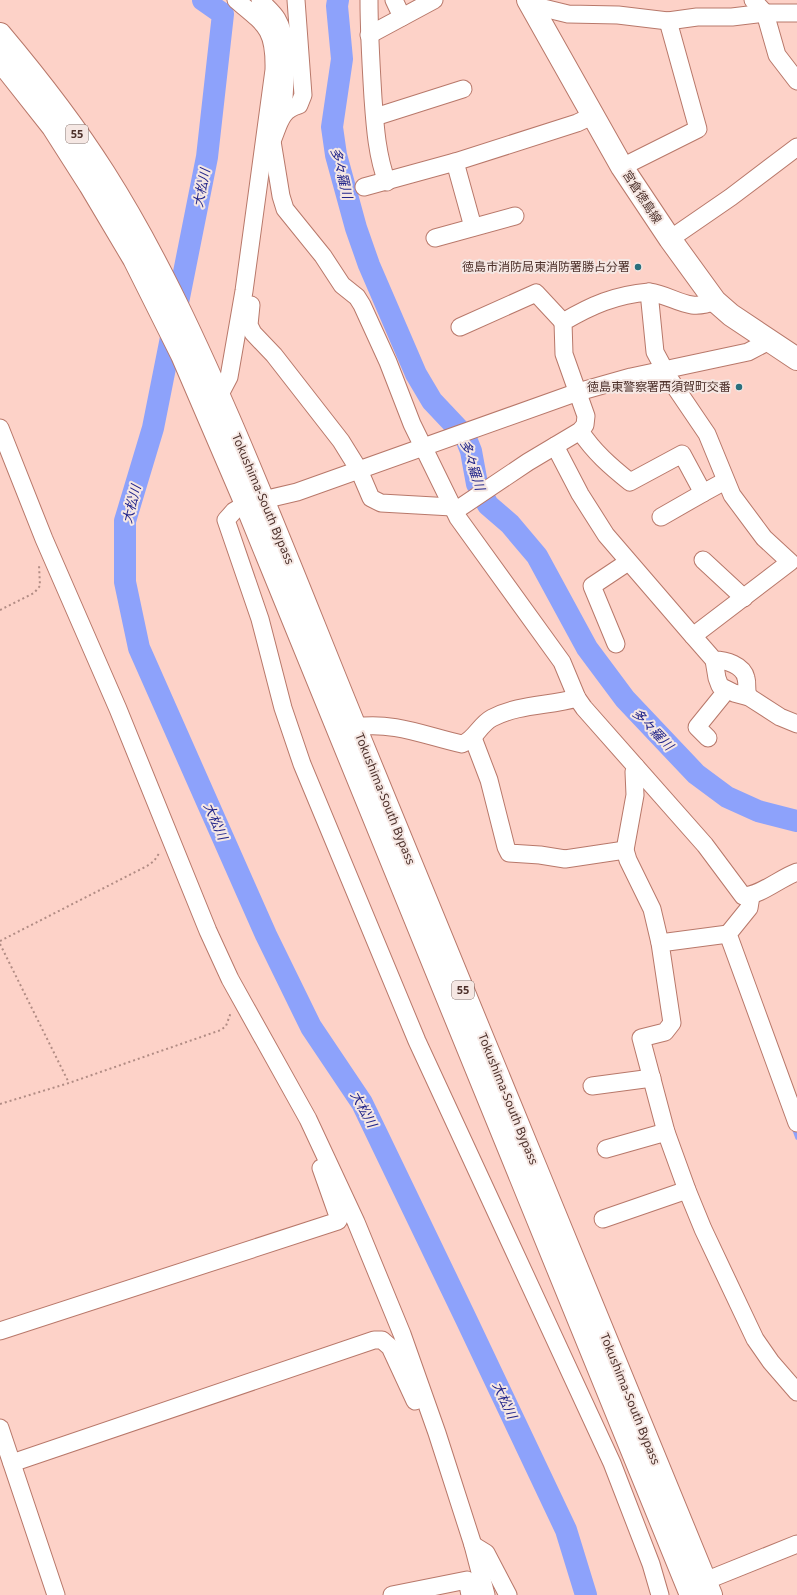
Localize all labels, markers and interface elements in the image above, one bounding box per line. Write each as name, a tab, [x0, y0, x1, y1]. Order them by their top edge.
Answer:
road number: 55	[66, 125, 88, 143]
water label: 多々羅川	[327, 146, 358, 202]
water label: 大松川	[188, 165, 214, 209]
street label: 宮倉徳島線	[619, 167, 666, 227]
place label: 徳島市消防局東消防署勝占分署	[462, 258, 630, 275]
marker: 徳島市消防局東消防署勝占分署	[633, 262, 643, 272]
place label: 徳島東警察署西須賀町交番	[587, 378, 731, 395]
marker: 徳島東警察署西須賀町交番	[734, 382, 744, 392]
street label: Tokushima-South Bypass	[228, 431, 299, 567]
water label: 多々羅川	[456, 437, 490, 494]
water label: 大松川	[118, 481, 145, 525]
water label: 多々羅川	[628, 704, 679, 755]
street label: Tokushima-South Bypass	[351, 730, 420, 867]
water label: 大松川	[200, 800, 233, 844]
road number: 55	[452, 981, 474, 999]
street label: Tokushima-South Bypass	[474, 1030, 543, 1167]
water label: 大松川	[347, 1088, 382, 1132]
street label: Tokushima-South Bypass	[596, 1330, 665, 1467]
water label: 大松川	[489, 1379, 522, 1423]

